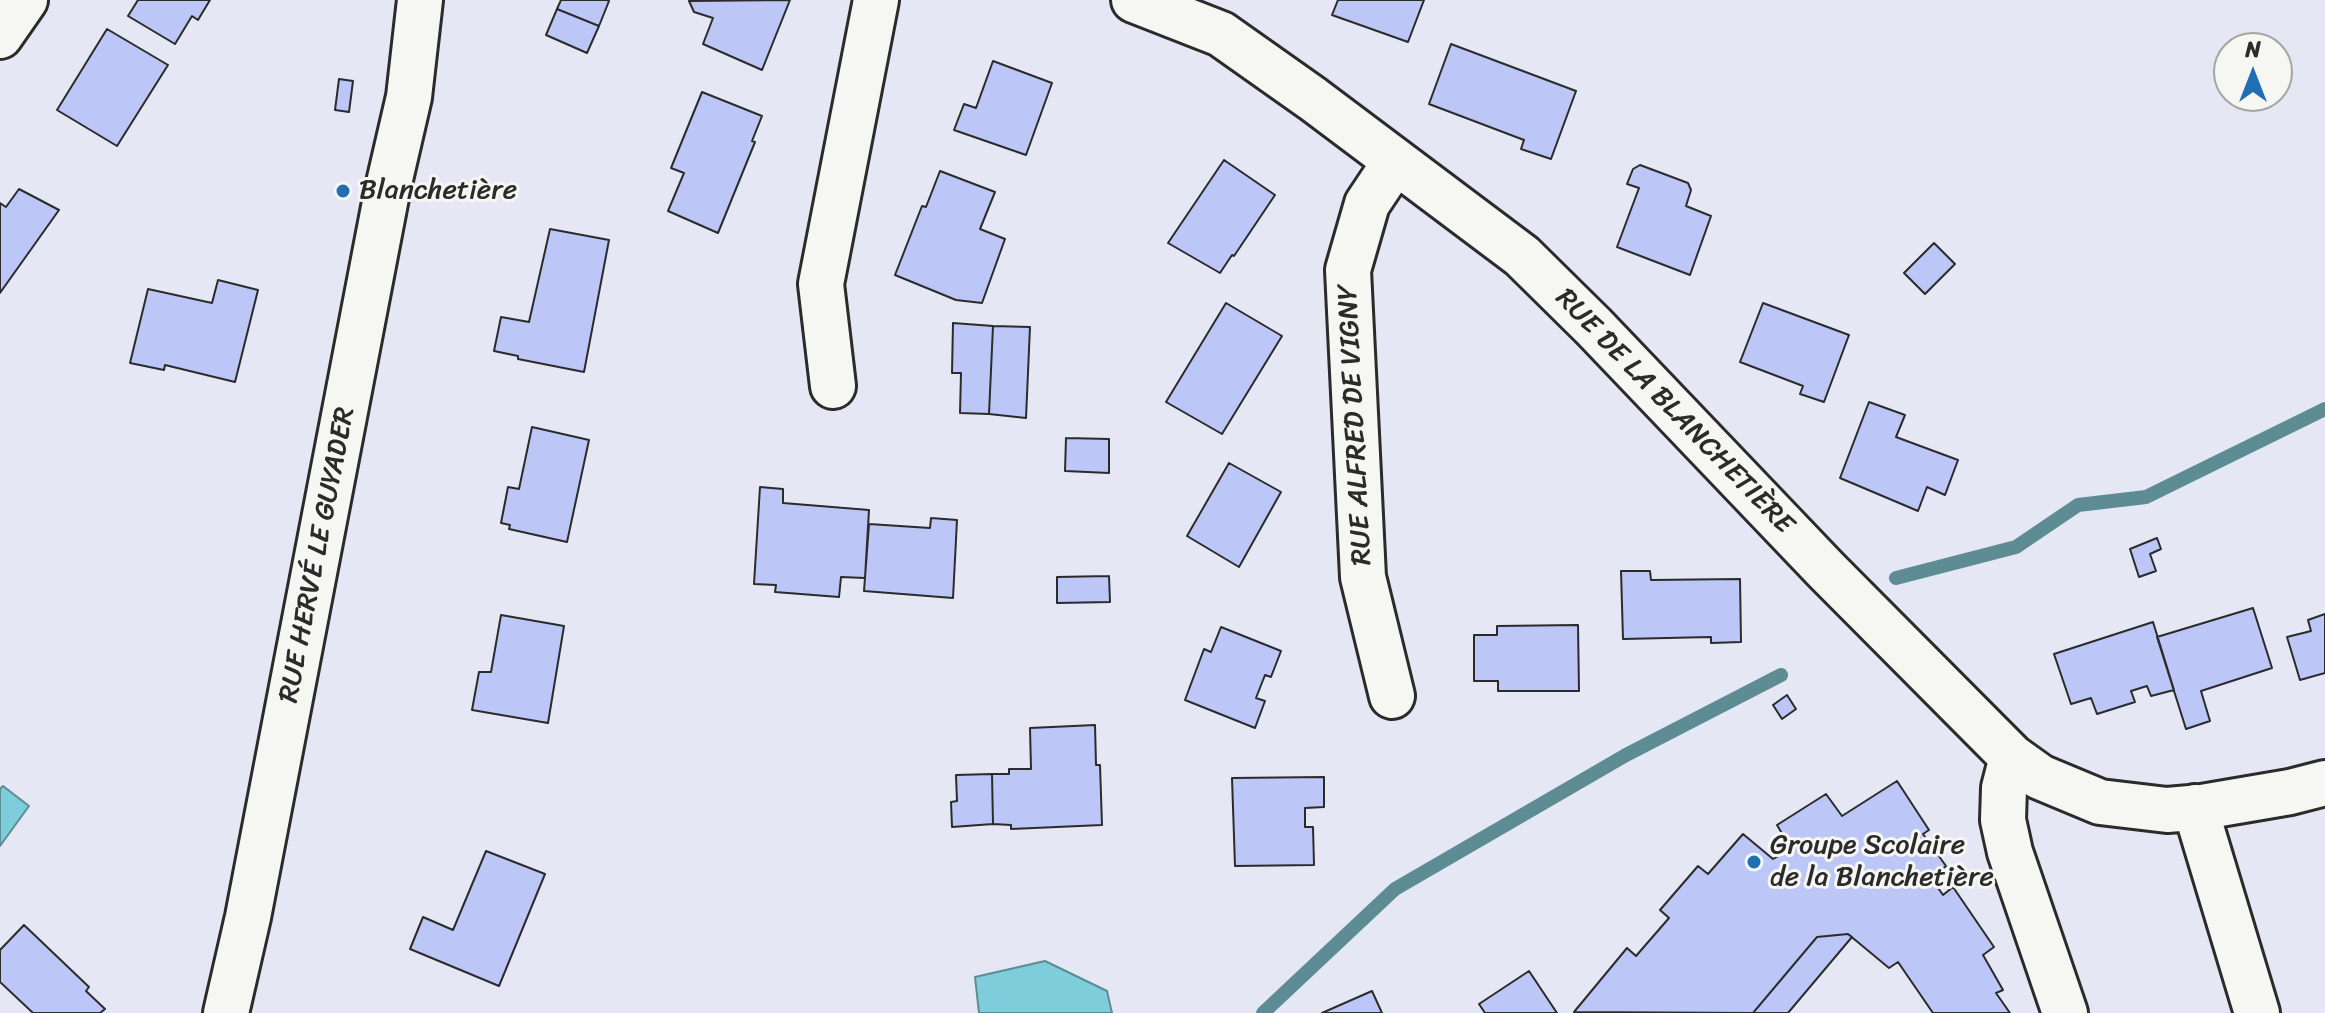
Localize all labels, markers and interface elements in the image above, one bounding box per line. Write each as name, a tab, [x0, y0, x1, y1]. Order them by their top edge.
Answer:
text: N	[2245, 30, 2261, 69]
north arrow	[2213, 32, 2293, 112]
place label: Blanchetière	[359, 174, 517, 208]
marker: Blanchetière	[334, 182, 352, 200]
street label: RUE DE LA BLANCHETIÈRE	[1548, 282, 1800, 542]
street label: RUE ALFRED DE VIGNY	[1332, 284, 1380, 566]
street label: RUE HERVÉ LE GUYADER	[273, 404, 363, 706]
place label: Groupe Scolaire de la Blanchetière	[1770, 829, 1994, 895]
marker: Groupe Scolaire de la Blanchetière	[1745, 853, 1763, 871]

